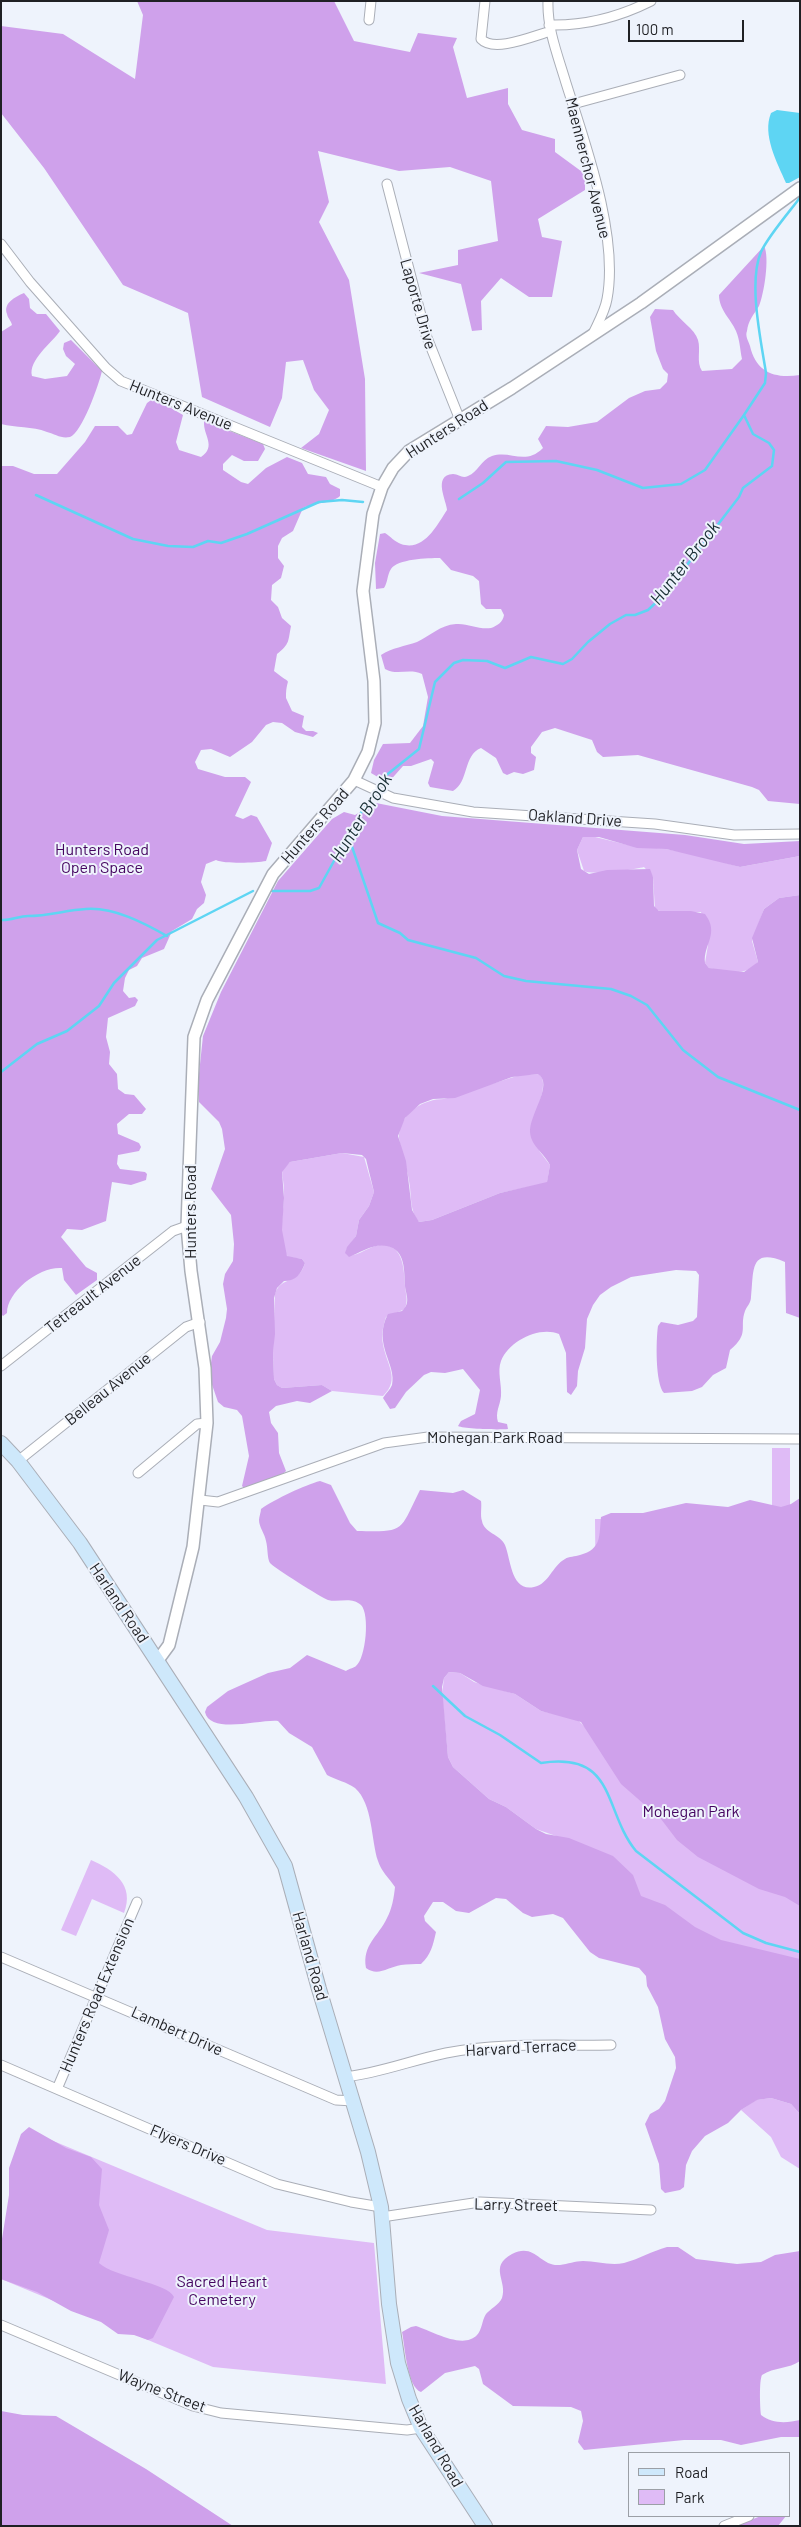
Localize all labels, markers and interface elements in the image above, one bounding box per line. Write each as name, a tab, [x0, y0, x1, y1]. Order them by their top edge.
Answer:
scale bar	[631, 10, 747, 42]
text: 100 m	[636, 20, 674, 38]
street label: Maennerchor Avenue	[561, 95, 615, 241]
street label: Laporte Drive	[396, 256, 440, 352]
street label: Hunters Avenue	[127, 376, 235, 434]
street label: Hunters Road	[402, 395, 492, 463]
water label: Hunter Brook	[646, 517, 724, 609]
water label: Hunter Brook	[325, 770, 397, 866]
street label: Hunters Road	[277, 784, 353, 868]
street label: Oakland Drive	[527, 805, 623, 831]
park label: Hunters Road Open Space	[55, 840, 149, 878]
street label: Hunters Road	[181, 1165, 201, 1259]
street label: Tetreault Avenue	[41, 1251, 145, 1337]
street label: Belleau Avenue	[61, 1348, 155, 1430]
street label: Mohegan Park Road	[427, 1428, 563, 1448]
street label: Harland Road	[85, 1559, 153, 1647]
park label: Mohegan Park	[642, 1802, 740, 1822]
street label: Harland Road	[288, 1909, 332, 2003]
street label: Hunters Road Extension	[56, 1915, 138, 2075]
street label: Lambert Drive	[128, 2002, 226, 2060]
street label: Harvard Terrace	[465, 2036, 577, 2060]
street label: Flyers Drive	[147, 2120, 229, 2170]
street label: Larry Street	[474, 2195, 558, 2215]
park label: Sacred Heart Cemetery	[177, 2272, 267, 2310]
street label: Wayne Street	[115, 2365, 209, 2417]
street label: Harland Road	[405, 2401, 467, 2491]
legend	[628, 2452, 791, 2517]
text: Road	[675, 2463, 708, 2481]
text: Park	[675, 2488, 704, 2506]

